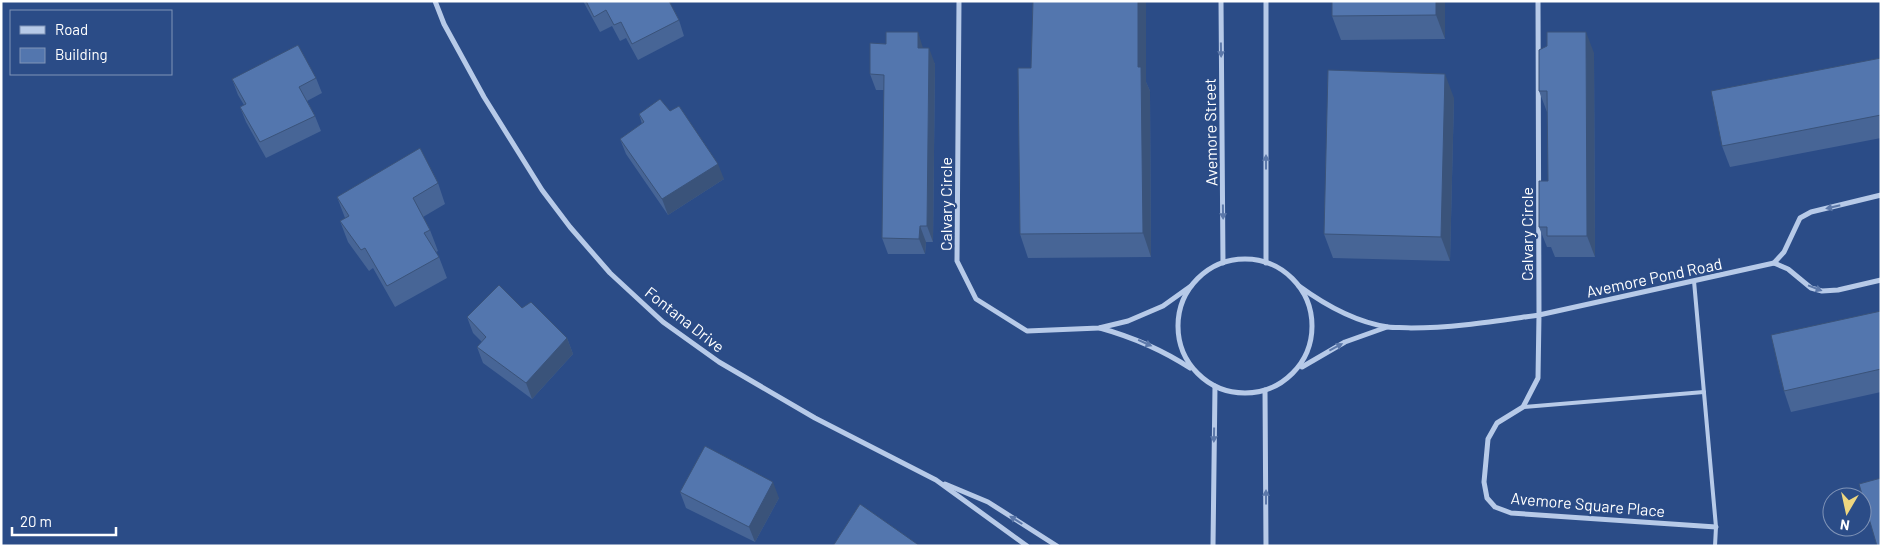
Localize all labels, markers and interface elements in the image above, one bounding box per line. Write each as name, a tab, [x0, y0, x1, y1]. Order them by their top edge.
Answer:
legend	[10, 10, 172, 75]
text: Road	[55, 20, 88, 38]
one-way arrow	[1217, 42, 1225, 58]
text: Building	[55, 45, 108, 63]
street label: Avemore Street	[1200, 78, 1220, 186]
one-way arrow	[1262, 153, 1270, 169]
street label: Calvary Circle	[936, 157, 955, 251]
street label: Calvary Circle	[1517, 187, 1536, 281]
one-way arrow	[1826, 203, 1841, 211]
one-way arrow	[1219, 205, 1227, 221]
street label: Avemore Pond Road	[1584, 253, 1724, 301]
street label: Fontana Drive	[642, 282, 728, 356]
one-way arrow	[1808, 284, 1823, 292]
one-way arrow	[1138, 340, 1152, 348]
one-way arrow	[1328, 343, 1343, 351]
one-way arrow	[1210, 427, 1218, 443]
north arrow	[1822, 487, 1872, 537]
street label: Avemore Square Place	[1510, 488, 1666, 520]
one-way arrow	[1262, 489, 1270, 505]
scale bar	[12, 504, 116, 536]
text: 20 m	[20, 512, 52, 530]
one-way arrow	[1009, 515, 1023, 524]
text: N	[1839, 516, 1851, 534]

